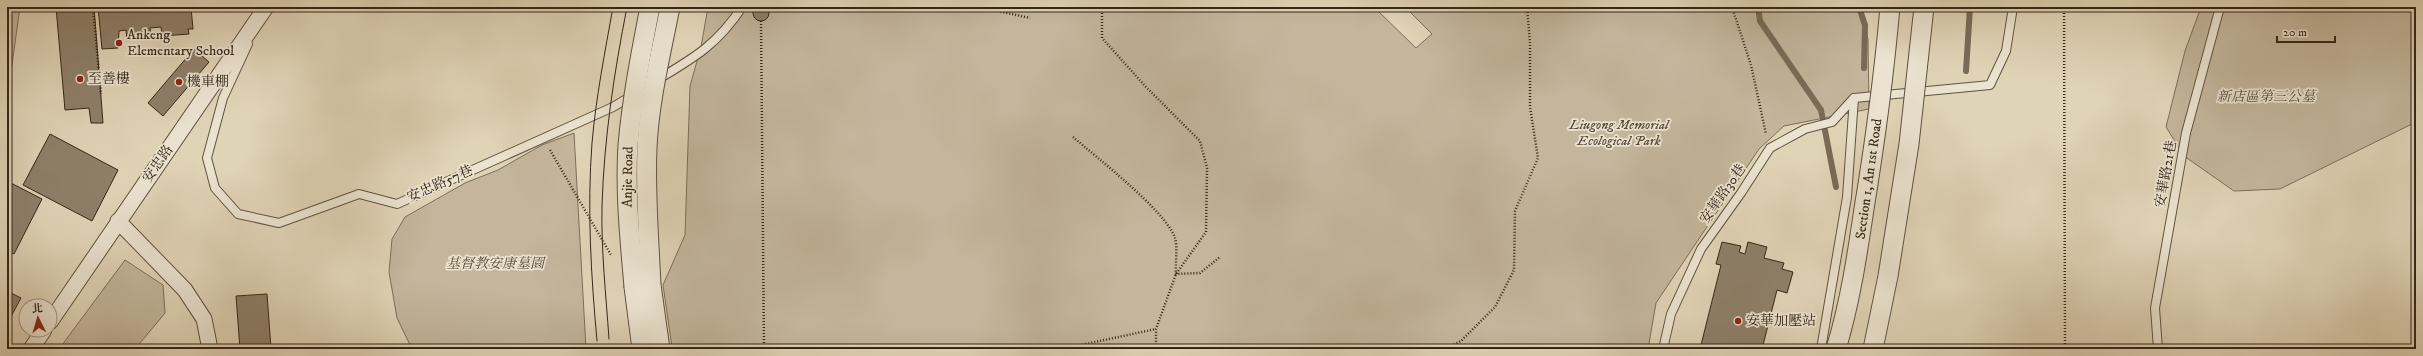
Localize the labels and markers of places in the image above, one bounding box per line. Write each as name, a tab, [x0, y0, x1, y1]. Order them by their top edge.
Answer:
place label: Ankeng Elementary School	[127, 26, 235, 60]
marker: Ankeng Elementary School	[114, 38, 124, 48]
place label: 至善樓	[88, 70, 130, 88]
place label: 機車棚	[187, 73, 229, 91]
marker: 至善樓	[75, 74, 85, 84]
marker: 機車棚	[174, 77, 184, 87]
place label: 安華加壓站	[1746, 312, 1816, 330]
marker: 安華加壓站	[1733, 316, 1743, 326]

